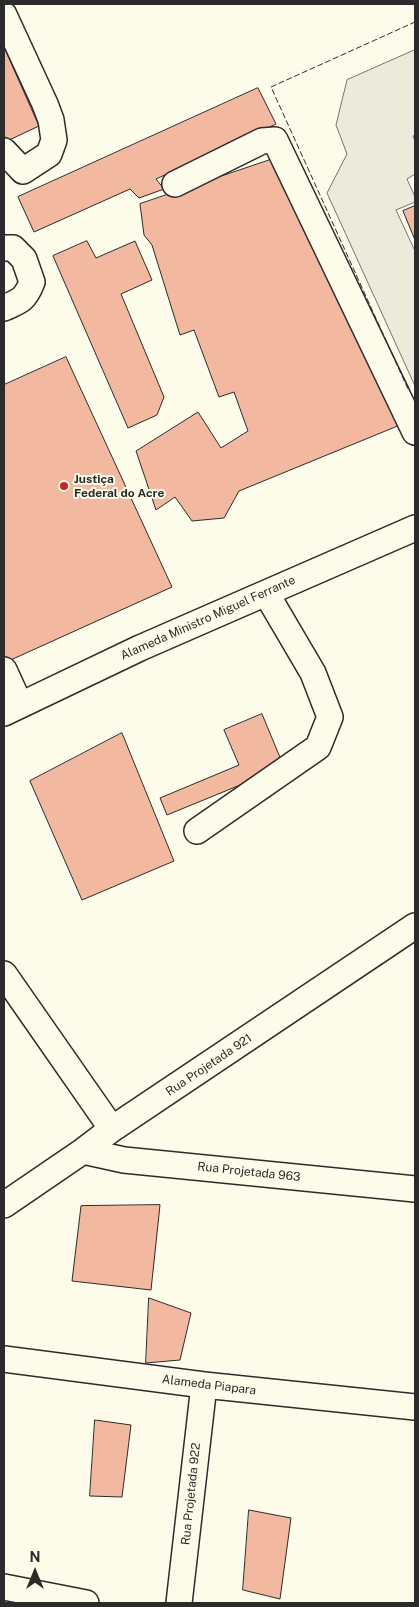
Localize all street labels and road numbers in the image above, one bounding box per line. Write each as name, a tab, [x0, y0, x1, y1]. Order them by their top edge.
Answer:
street label: Alameda Ministro Miguel Ferrante	[118, 573, 298, 663]
street label: Rua Projetada 921	[163, 1031, 255, 1099]
street label: Rua Projetada 963	[197, 1159, 301, 1185]
street label: Alameda Piapara	[161, 1372, 257, 1398]
street label: Rua Projetada 922	[178, 1442, 204, 1546]

